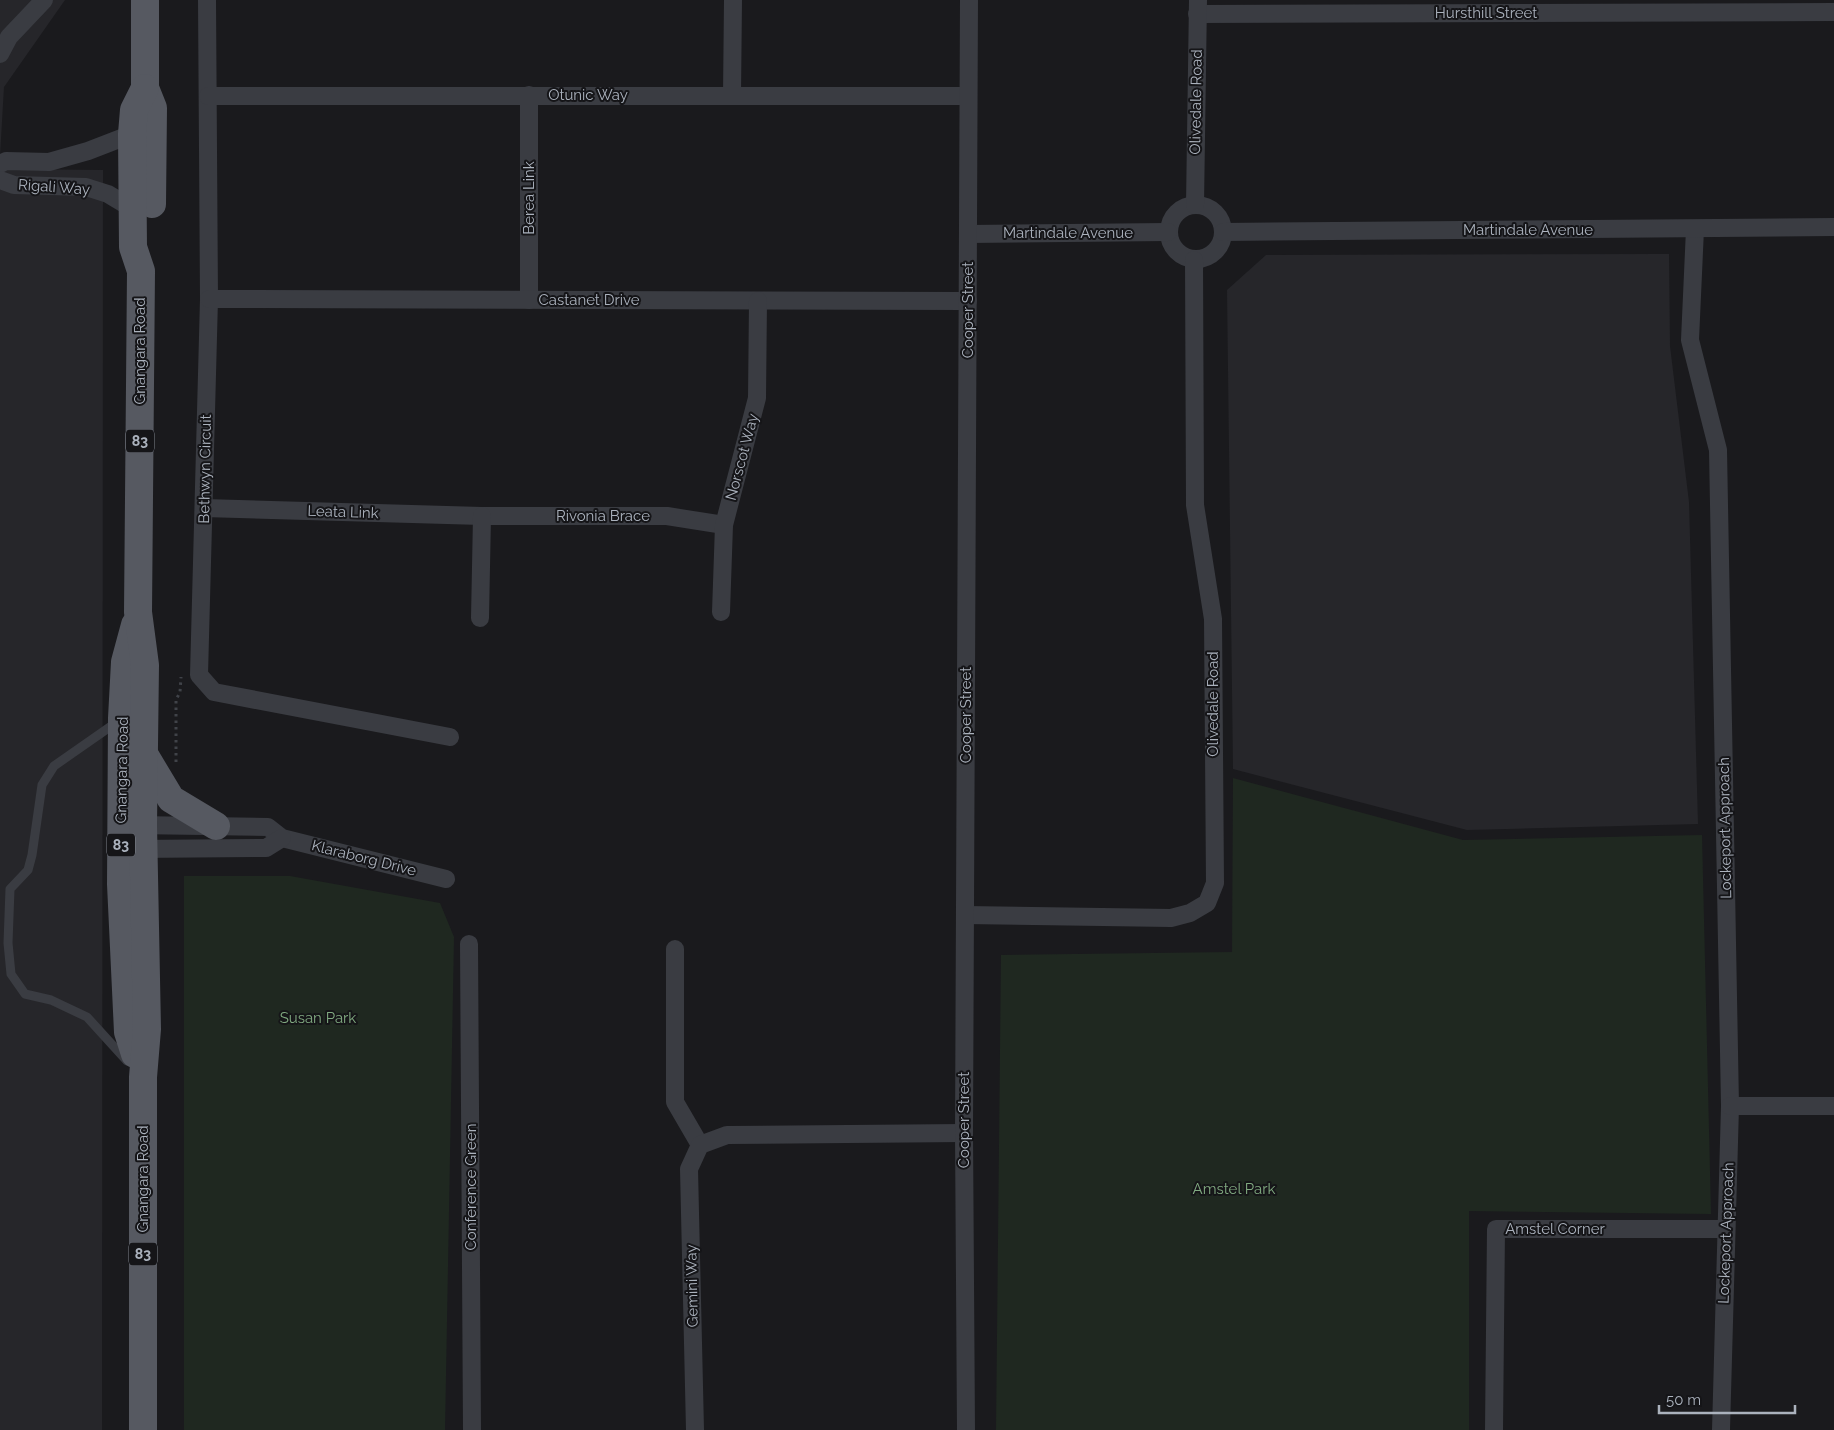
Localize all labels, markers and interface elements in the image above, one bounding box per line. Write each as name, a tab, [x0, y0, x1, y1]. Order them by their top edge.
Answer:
street label: Hursthill Street	[1435, 4, 1537, 22]
street label: Olivedale Road	[1186, 49, 1206, 155]
street label: Otunic Way	[548, 86, 628, 104]
street label: Berea Link	[520, 161, 538, 235]
street label: Rigali Way	[17, 176, 91, 198]
street label: Martindale Avenue	[1463, 221, 1593, 239]
street label: Martindale Avenue	[1003, 224, 1133, 242]
street label: Cooper Street	[959, 262, 977, 358]
street label: Castanet Drive	[538, 291, 640, 309]
street label: Gnangara Road	[131, 297, 149, 405]
street label: Norscot Way	[722, 412, 762, 502]
street label: Bethwyn Circuit	[195, 414, 215, 524]
road number: 83	[126, 430, 154, 452]
street label: Leata Link	[307, 502, 379, 522]
street label: Rivonia Brace	[556, 507, 650, 525]
street label: Olivedale Road	[1204, 651, 1222, 757]
street label: Cooper Street	[957, 667, 975, 763]
street label: Gnangara Road	[112, 716, 132, 824]
street label: Lockeport Approach	[1715, 757, 1735, 899]
road number: 83	[107, 834, 135, 856]
street label: Klaraborg Drive	[310, 836, 418, 880]
park label: Susan Park	[280, 1009, 356, 1027]
street label: Cooper Street	[955, 1072, 973, 1168]
street label: Conference Green	[462, 1124, 480, 1250]
street label: Gnangara Road	[134, 1125, 152, 1233]
street label: Lockeport Approach	[1715, 1162, 1737, 1304]
park label: Amstel Park	[1193, 1180, 1276, 1198]
street label: Amstel Corner	[1505, 1220, 1606, 1238]
road number: 83	[129, 1242, 157, 1266]
street label: Gemini Way	[682, 1244, 702, 1328]
scale bar	[1659, 1382, 1795, 1414]
text: 50 m	[1666, 1391, 1701, 1409]

